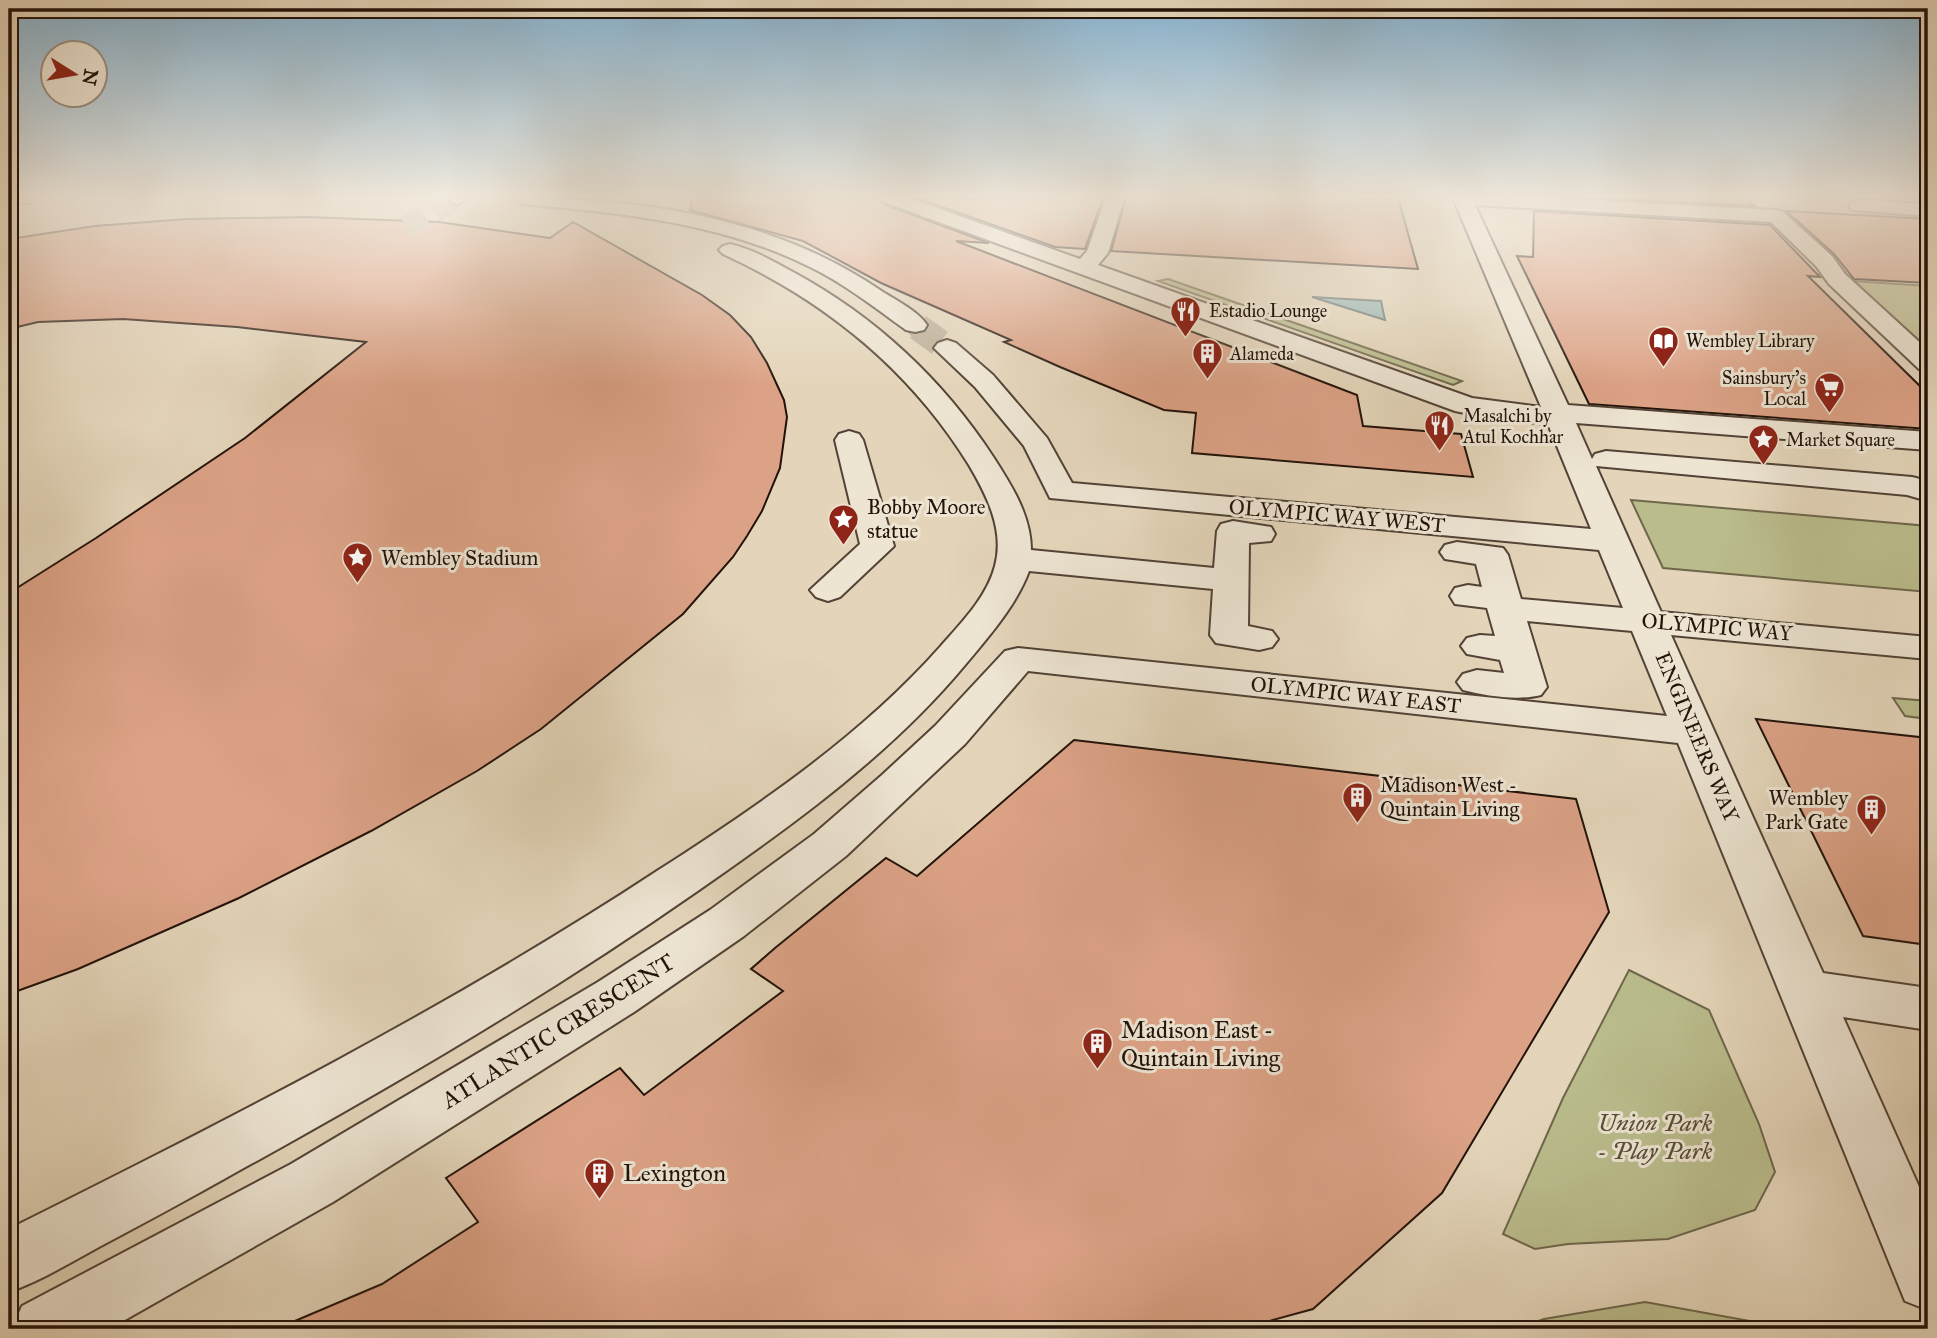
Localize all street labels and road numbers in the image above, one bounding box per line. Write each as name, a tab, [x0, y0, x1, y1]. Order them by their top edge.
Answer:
street label: OLYMPIC WAY WEST	[1228, 494, 1446, 538]
street label: OLYMPIC WAY	[1640, 607, 1794, 647]
street label: ENGINEERS WAY	[1649, 648, 1745, 827]
street label: OLYMPIC WAY EAST	[1249, 671, 1463, 719]
street label: ATLANTIC CRESCENT	[435, 947, 680, 1116]

